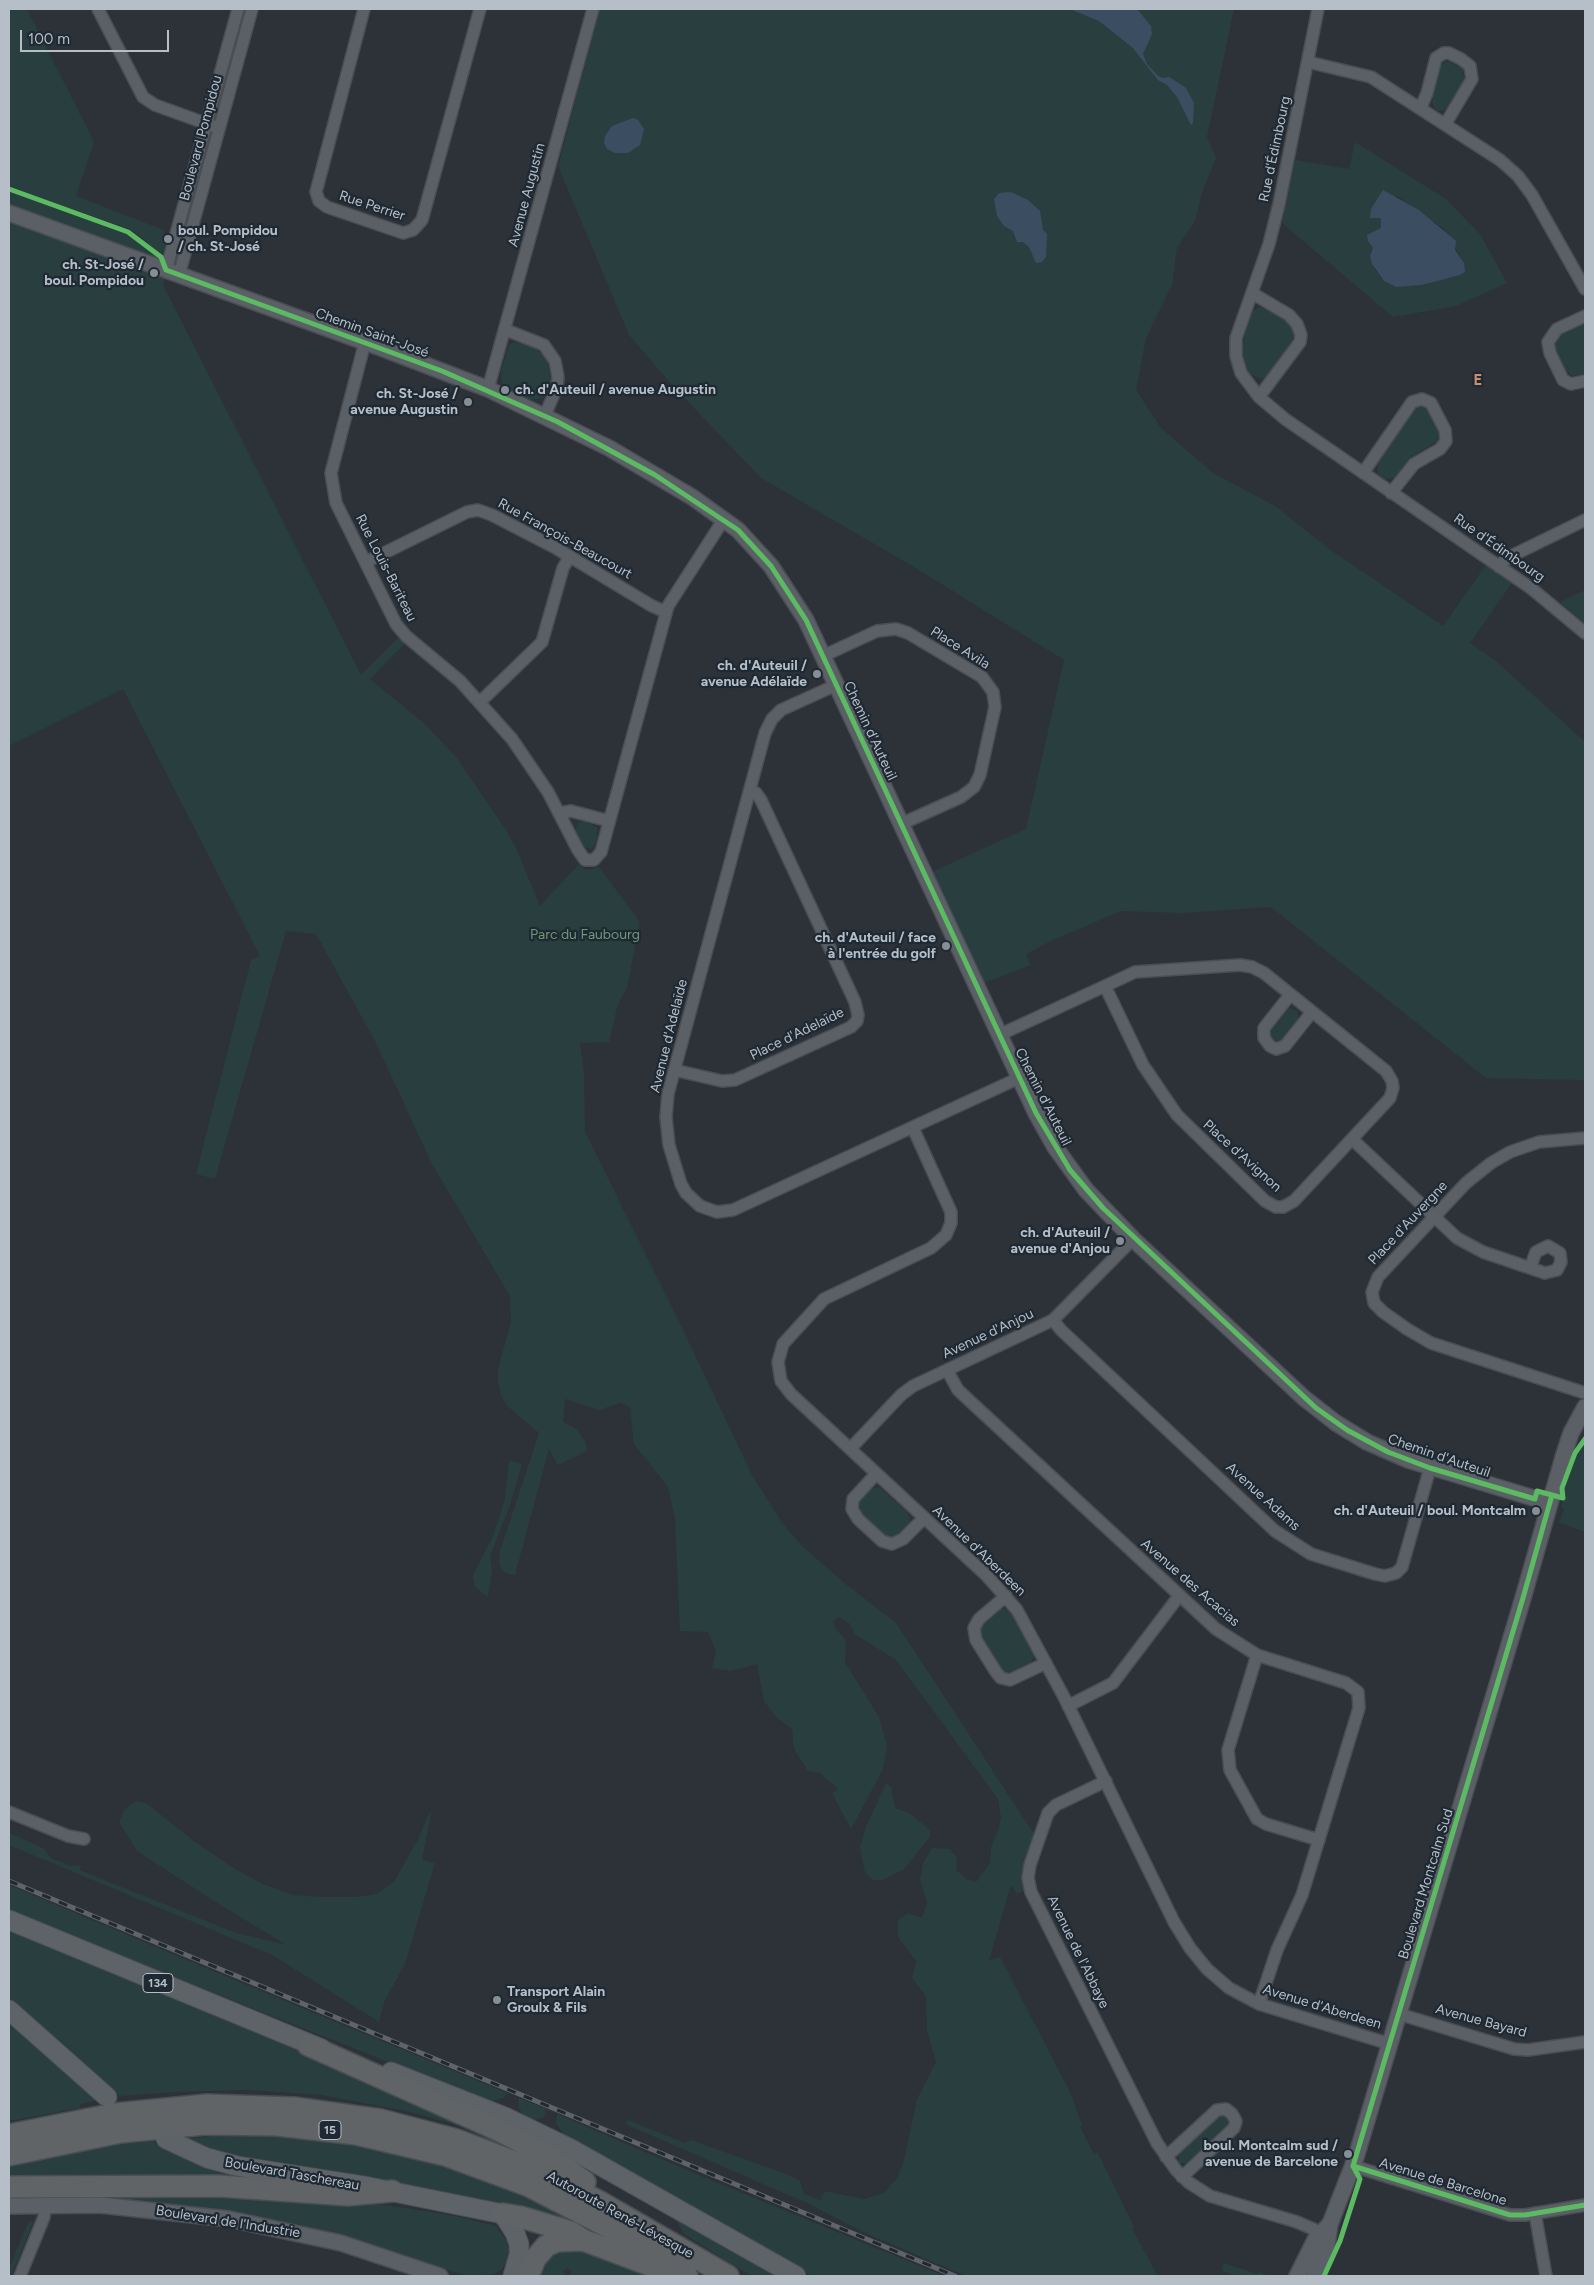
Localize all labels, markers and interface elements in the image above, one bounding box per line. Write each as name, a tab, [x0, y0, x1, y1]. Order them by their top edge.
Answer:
scale bar	[22, 20, 171, 52]
text: 100 m	[28, 30, 70, 48]
street label: Boulevard Pompidou	[176, 73, 226, 203]
street label: Rue d'Édimbourg	[1256, 95, 1294, 203]
street label: Avenue Augustin	[505, 141, 549, 249]
street label: Rue Perrier	[337, 187, 407, 225]
place label: boul. Pompidou / ch. St-José	[178, 223, 278, 256]
marker: boul. Pompidou / ch. St-José	[162, 233, 174, 245]
place label: ch. St-José / boul. Pompidou	[44, 257, 144, 290]
marker: ch. St-José / boul. Pompidou	[148, 267, 160, 279]
street label: Chemin Saint-José	[313, 305, 431, 361]
district label: E	[1474, 372, 1482, 390]
place label: ch. d'Auteuil / avenue Augustin	[515, 382, 716, 398]
marker: ch. d'Auteuil / avenue Augustin	[499, 384, 511, 396]
place label: ch. St-José / avenue Augustin	[350, 386, 458, 418]
marker: ch. St-José / avenue Augustin	[462, 396, 474, 408]
street label: Rue François-Beaucourt	[495, 495, 635, 583]
street label: Rue d'Édimbourg	[1450, 510, 1548, 586]
street label: Rue Louis-Bariteau	[352, 512, 420, 624]
street label: Place Avila	[927, 623, 993, 673]
place label: ch. d'Auteuil / avenue Adélaïde	[701, 658, 807, 690]
marker: ch. d'Auteuil / avenue Adélaïde	[811, 668, 823, 680]
street label: Chemin d'Auteuil	[840, 679, 900, 783]
park label: Parc du Faubourg	[530, 927, 640, 943]
place label: ch. d'Auteuil / face à l'entrée du golf	[815, 930, 936, 962]
marker: ch. d'Auteuil / face à l'entrée du golf	[940, 940, 952, 952]
street label: Avenue d'Adelaïde	[647, 978, 691, 1094]
street label: Place d'Adelaïde	[747, 1004, 847, 1064]
street label: Chemin d'Auteuil	[1011, 1045, 1075, 1149]
street label: Place d'Avignon	[1199, 1116, 1285, 1196]
street label: Place d'Auvergne	[1365, 1178, 1451, 1268]
place label: ch. d'Auteuil / avenue d'Anjou	[1011, 1225, 1110, 1258]
marker: ch. d'Auteuil / avenue d'Anjou	[1114, 1235, 1126, 1247]
street label: Avenue d'Anjou	[940, 1306, 1036, 1362]
street label: Chemin d'Auteuil	[1386, 1431, 1492, 1481]
street label: Avenue Adams	[1222, 1459, 1304, 1535]
street label: Avenue d'Aberdeen	[929, 1502, 1029, 1600]
place label: ch. d'Auteuil / boul. Montcalm	[1334, 1503, 1526, 1519]
marker: ch. d'Auteuil / boul. Montcalm	[1530, 1505, 1542, 1517]
street label: Avenue des Acacias	[1137, 1536, 1243, 1630]
street label: Boulevard Montcalm Sud	[1395, 1807, 1457, 1961]
street label: Avenue de l'Abbaye	[1043, 1893, 1113, 2011]
road number: 134	[143, 1974, 173, 1992]
street label: Avenue d'Aberdeen	[1261, 1981, 1383, 2033]
place label: Transport Alain Groulx & Fils	[507, 1984, 605, 2016]
marker: Transport Alain Groulx & Fils	[491, 1994, 503, 2006]
street label: Avenue Bayard	[1434, 2001, 1528, 2041]
road number: 15	[319, 2120, 341, 2140]
place label: boul. Montcalm sud / avenue de Barcelone	[1203, 2138, 1338, 2170]
marker: boul. Montcalm sud / avenue de Barcelone	[1342, 2148, 1354, 2160]
street label: Boulevard Taschereau	[223, 2154, 361, 2194]
street label: Avenue de Barcelone	[1377, 2155, 1509, 2209]
street label: Autoroute René-Lévesque	[544, 2168, 696, 2262]
street label: Boulevard de l'Industrie	[155, 2202, 301, 2242]

